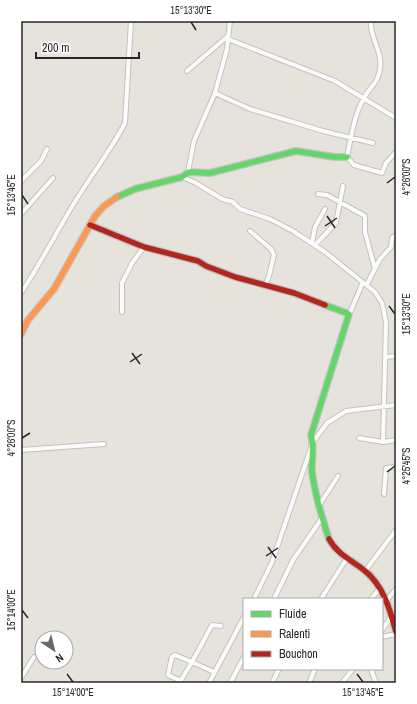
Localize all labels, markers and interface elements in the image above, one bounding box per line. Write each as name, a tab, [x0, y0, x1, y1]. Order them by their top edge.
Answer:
text: 15°13'30"E	[170, 4, 212, 17]
scale bar	[36, 34, 139, 60]
text: 200 m	[42, 40, 69, 56]
text: 4°26'00"S	[400, 158, 413, 195]
text: 15°13'45"E	[5, 174, 18, 216]
text: 15°13'30"E	[400, 293, 413, 335]
text: 4°26'00"S	[5, 419, 18, 456]
text: 4°25'45"S	[400, 447, 413, 484]
text: 15°14'00"E	[5, 589, 18, 631]
legend	[243, 598, 383, 670]
text: Fluide	[279, 606, 306, 622]
text: Ralenti	[279, 626, 310, 642]
north arrow	[34, 630, 74, 670]
text: Bouchon	[279, 646, 318, 662]
text: N	[53, 651, 66, 666]
text: 15°14'00"E	[52, 686, 94, 699]
text: 15°13'45"E	[342, 686, 384, 699]

